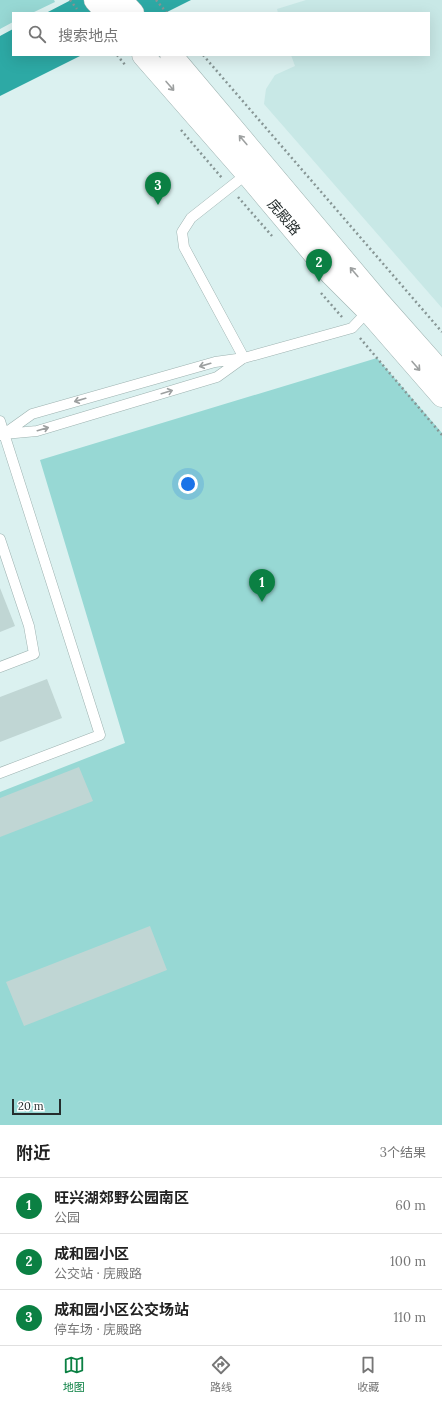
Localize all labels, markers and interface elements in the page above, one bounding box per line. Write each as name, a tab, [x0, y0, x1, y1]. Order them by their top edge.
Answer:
search box	[12, 12, 430, 56]
icon: search	[26, 23, 48, 45]
text: 搜索地点	[58, 26, 118, 45]
one-way arrow	[165, 81, 174, 91]
one-way arrow	[238, 135, 247, 146]
pin: 3	[145, 172, 171, 205]
street label: 庑殿路	[264, 195, 304, 239]
pin: 2	[306, 249, 332, 282]
one-way arrow	[349, 266, 358, 277]
one-way arrow	[411, 361, 420, 371]
one-way arrow	[199, 362, 212, 369]
one-way arrow	[161, 388, 174, 395]
one-way arrow	[74, 397, 87, 404]
one-way arrow	[36, 425, 49, 433]
your location	[178, 474, 198, 494]
pin: 1	[249, 569, 275, 602]
scale bar	[12, 1097, 61, 1116]
text: 20 m	[18, 1099, 43, 1113]
text: 附近	[16, 1142, 50, 1164]
text: 3个结果	[380, 1144, 426, 1161]
text: 旺兴湖郊野公园南区	[54, 1188, 189, 1207]
text: 1	[26, 1197, 32, 1214]
text: 60 m	[395, 1197, 426, 1214]
text: 公园	[54, 1209, 80, 1226]
text: 成和园小区	[54, 1244, 129, 1263]
text: 2	[26, 1253, 32, 1270]
text: 100 m	[390, 1253, 426, 1270]
text: 公交站 · 庑殿路	[54, 1265, 142, 1282]
text: 成和园小区公交场站	[54, 1300, 189, 1319]
text: 3	[25, 1309, 33, 1326]
text: 110 m	[393, 1309, 426, 1326]
text: 停车场 · 庑殿路	[54, 1321, 142, 1338]
tab: 地图	[63, 1354, 85, 1394]
tab: 路线	[210, 1354, 232, 1394]
tab: 收藏	[357, 1354, 379, 1394]

